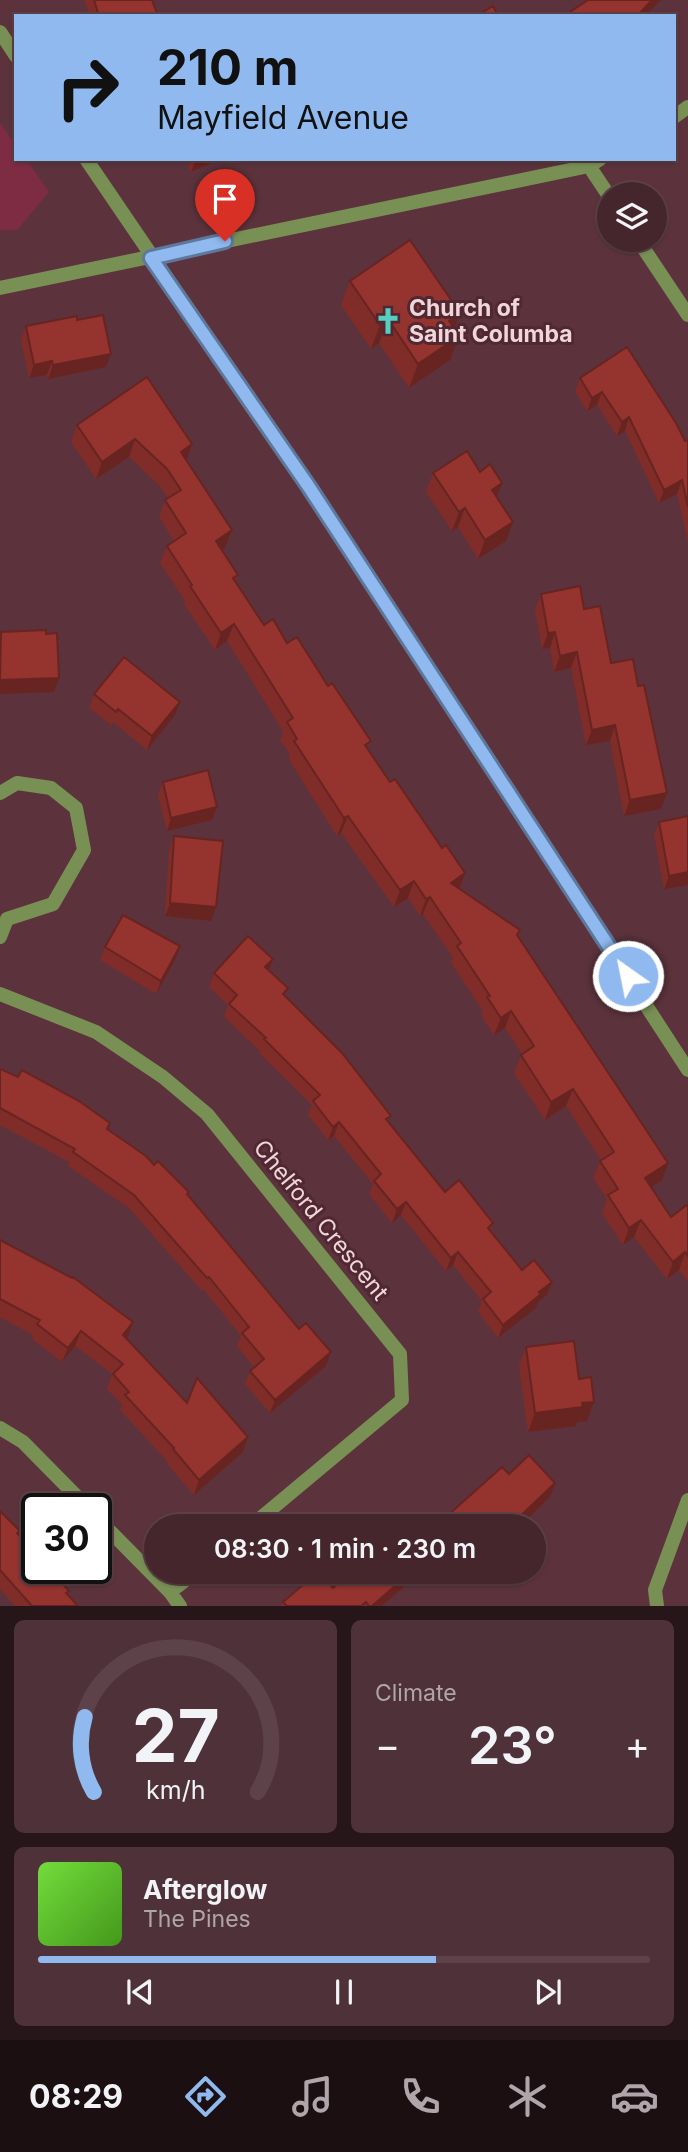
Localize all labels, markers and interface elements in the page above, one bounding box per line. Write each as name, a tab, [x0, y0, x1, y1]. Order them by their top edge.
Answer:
text: 210 m	[157, 38, 298, 97]
icon: right	[42, 42, 133, 133]
text: Mayfield Avenue	[157, 98, 409, 137]
pin	[195, 169, 255, 241]
icon: arrive	[206, 180, 244, 218]
map controls	[597, 182, 667, 252]
button: layers	[597, 182, 667, 252]
place label: Church of Saint Columba	[409, 294, 573, 348]
church icon: Church of Saint Columba	[373, 306, 403, 336]
position arrow	[591, 939, 665, 1013]
street label: Chelford Crescent	[248, 1134, 395, 1306]
speed limit sign: 30	[21, 1493, 112, 1584]
text: 08:30 · 1 min · 230 m	[214, 1533, 476, 1564]
text: Climate	[375, 1679, 457, 1707]
text: 27	[131, 1692, 220, 1781]
text: 23°	[468, 1714, 557, 1777]
text: −	[375, 1722, 400, 1768]
text: +	[625, 1722, 650, 1768]
text: km/h	[146, 1775, 205, 1805]
text: Afterglow	[143, 1874, 267, 1905]
text: The Pines	[143, 1905, 251, 1933]
icon: previous	[121, 1973, 159, 2011]
icon: pause	[325, 1973, 363, 2011]
icon: next	[529, 1973, 567, 2011]
icon: directions	[181, 2072, 230, 2121]
icon: music	[288, 2072, 337, 2121]
icon: phone	[396, 2072, 445, 2121]
icon: climate	[503, 2072, 552, 2121]
icon: car	[610, 2072, 659, 2121]
text: 08:29	[29, 2077, 123, 2116]

